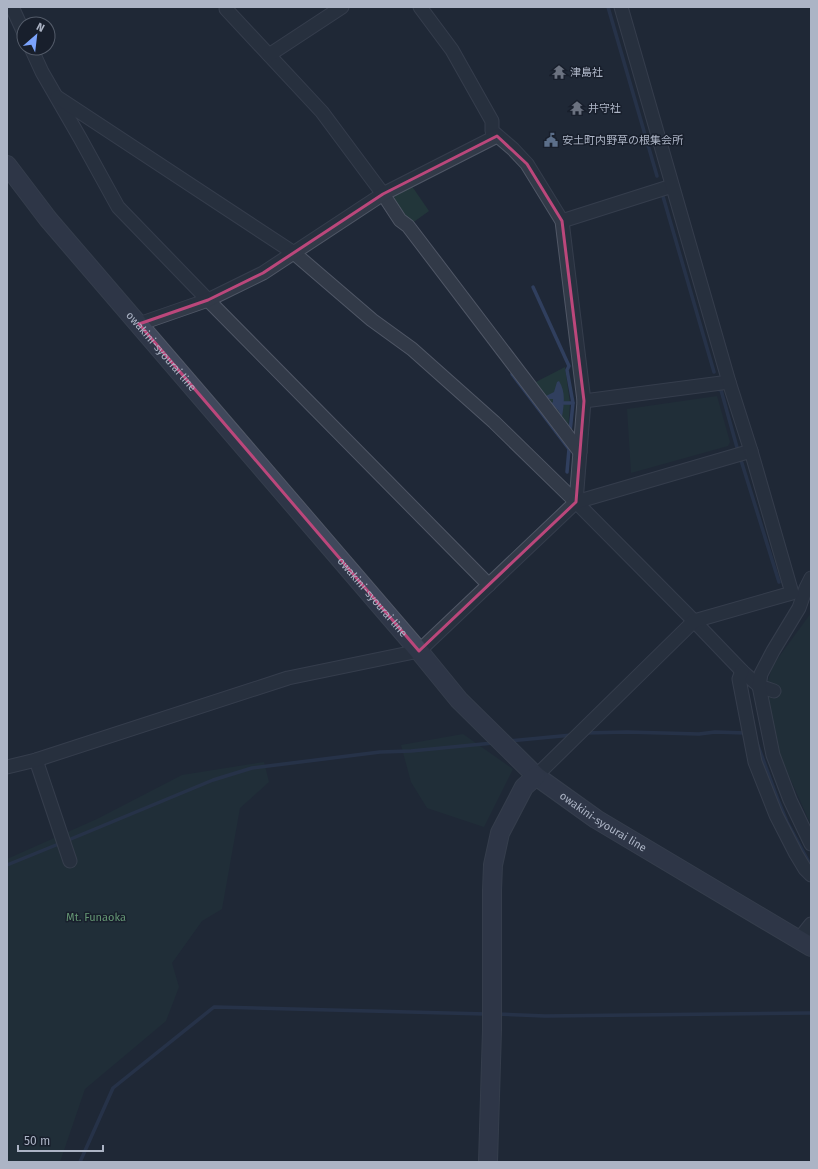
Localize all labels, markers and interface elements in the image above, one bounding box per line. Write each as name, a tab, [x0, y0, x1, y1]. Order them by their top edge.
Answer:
north arrow	[16, 16, 56, 56]
text: N	[34, 20, 47, 35]
temple icon: 津島社	[551, 64, 567, 80]
place label: 津島社	[570, 66, 603, 79]
temple icon: 井守社	[569, 100, 585, 116]
place label: 井守社	[588, 102, 621, 115]
public building icon: 安土町内野草の根集会所	[543, 132, 559, 148]
place label: 安土町内野草の根集会所	[562, 134, 684, 147]
street label: owakini-syourai line	[124, 309, 199, 394]
street label: owakini-syourai line	[335, 554, 410, 639]
street label: owakini-syourai line	[557, 789, 649, 854]
park label: Mt. Funaoka	[66, 911, 126, 924]
scale bar	[18, 1127, 103, 1153]
text: 50 m	[24, 1134, 50, 1148]

